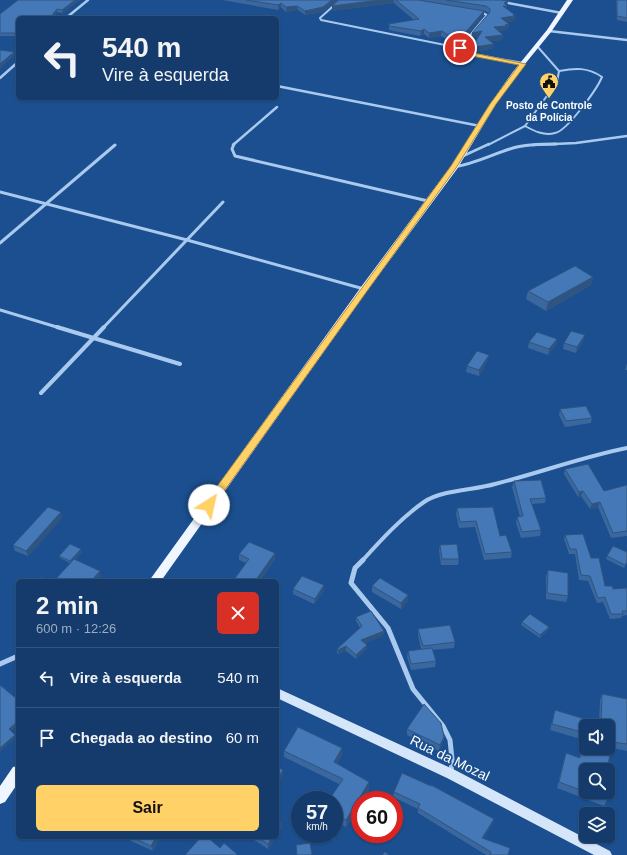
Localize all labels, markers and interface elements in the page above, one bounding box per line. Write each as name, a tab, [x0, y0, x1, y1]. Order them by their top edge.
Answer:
pin	[443, 31, 477, 65]
icon: left	[36, 32, 88, 84]
text: 540 m	[102, 32, 181, 63]
icon: arrive	[449, 37, 471, 59]
text: Vire à esquerda	[102, 65, 229, 85]
public building icon: Posto de Controle da Polícia	[538, 71, 560, 99]
place label: Posto de Controle da Polícia	[506, 100, 592, 123]
position arrow	[188, 484, 230, 526]
text: 2 min	[36, 592, 99, 619]
button: close	[217, 592, 259, 634]
text: 600 m · 12:26	[36, 621, 116, 636]
icon: left	[36, 667, 58, 689]
text: Vire à esquerda	[70, 669, 181, 686]
text: 540 m	[217, 669, 259, 686]
map controls	[579, 719, 615, 843]
button: sound	[579, 719, 615, 755]
icon: arrive	[36, 727, 58, 749]
text: Chegada ao destino	[70, 729, 213, 746]
text: 60 m	[226, 729, 259, 746]
street label: Rua da Mozal	[408, 732, 492, 784]
button: search	[579, 763, 615, 799]
button: Sair	[36, 785, 259, 831]
speed limit sign: 60	[351, 791, 403, 843]
text: 57	[306, 801, 328, 823]
button: layers	[579, 807, 615, 843]
text: km/h	[306, 821, 328, 832]

